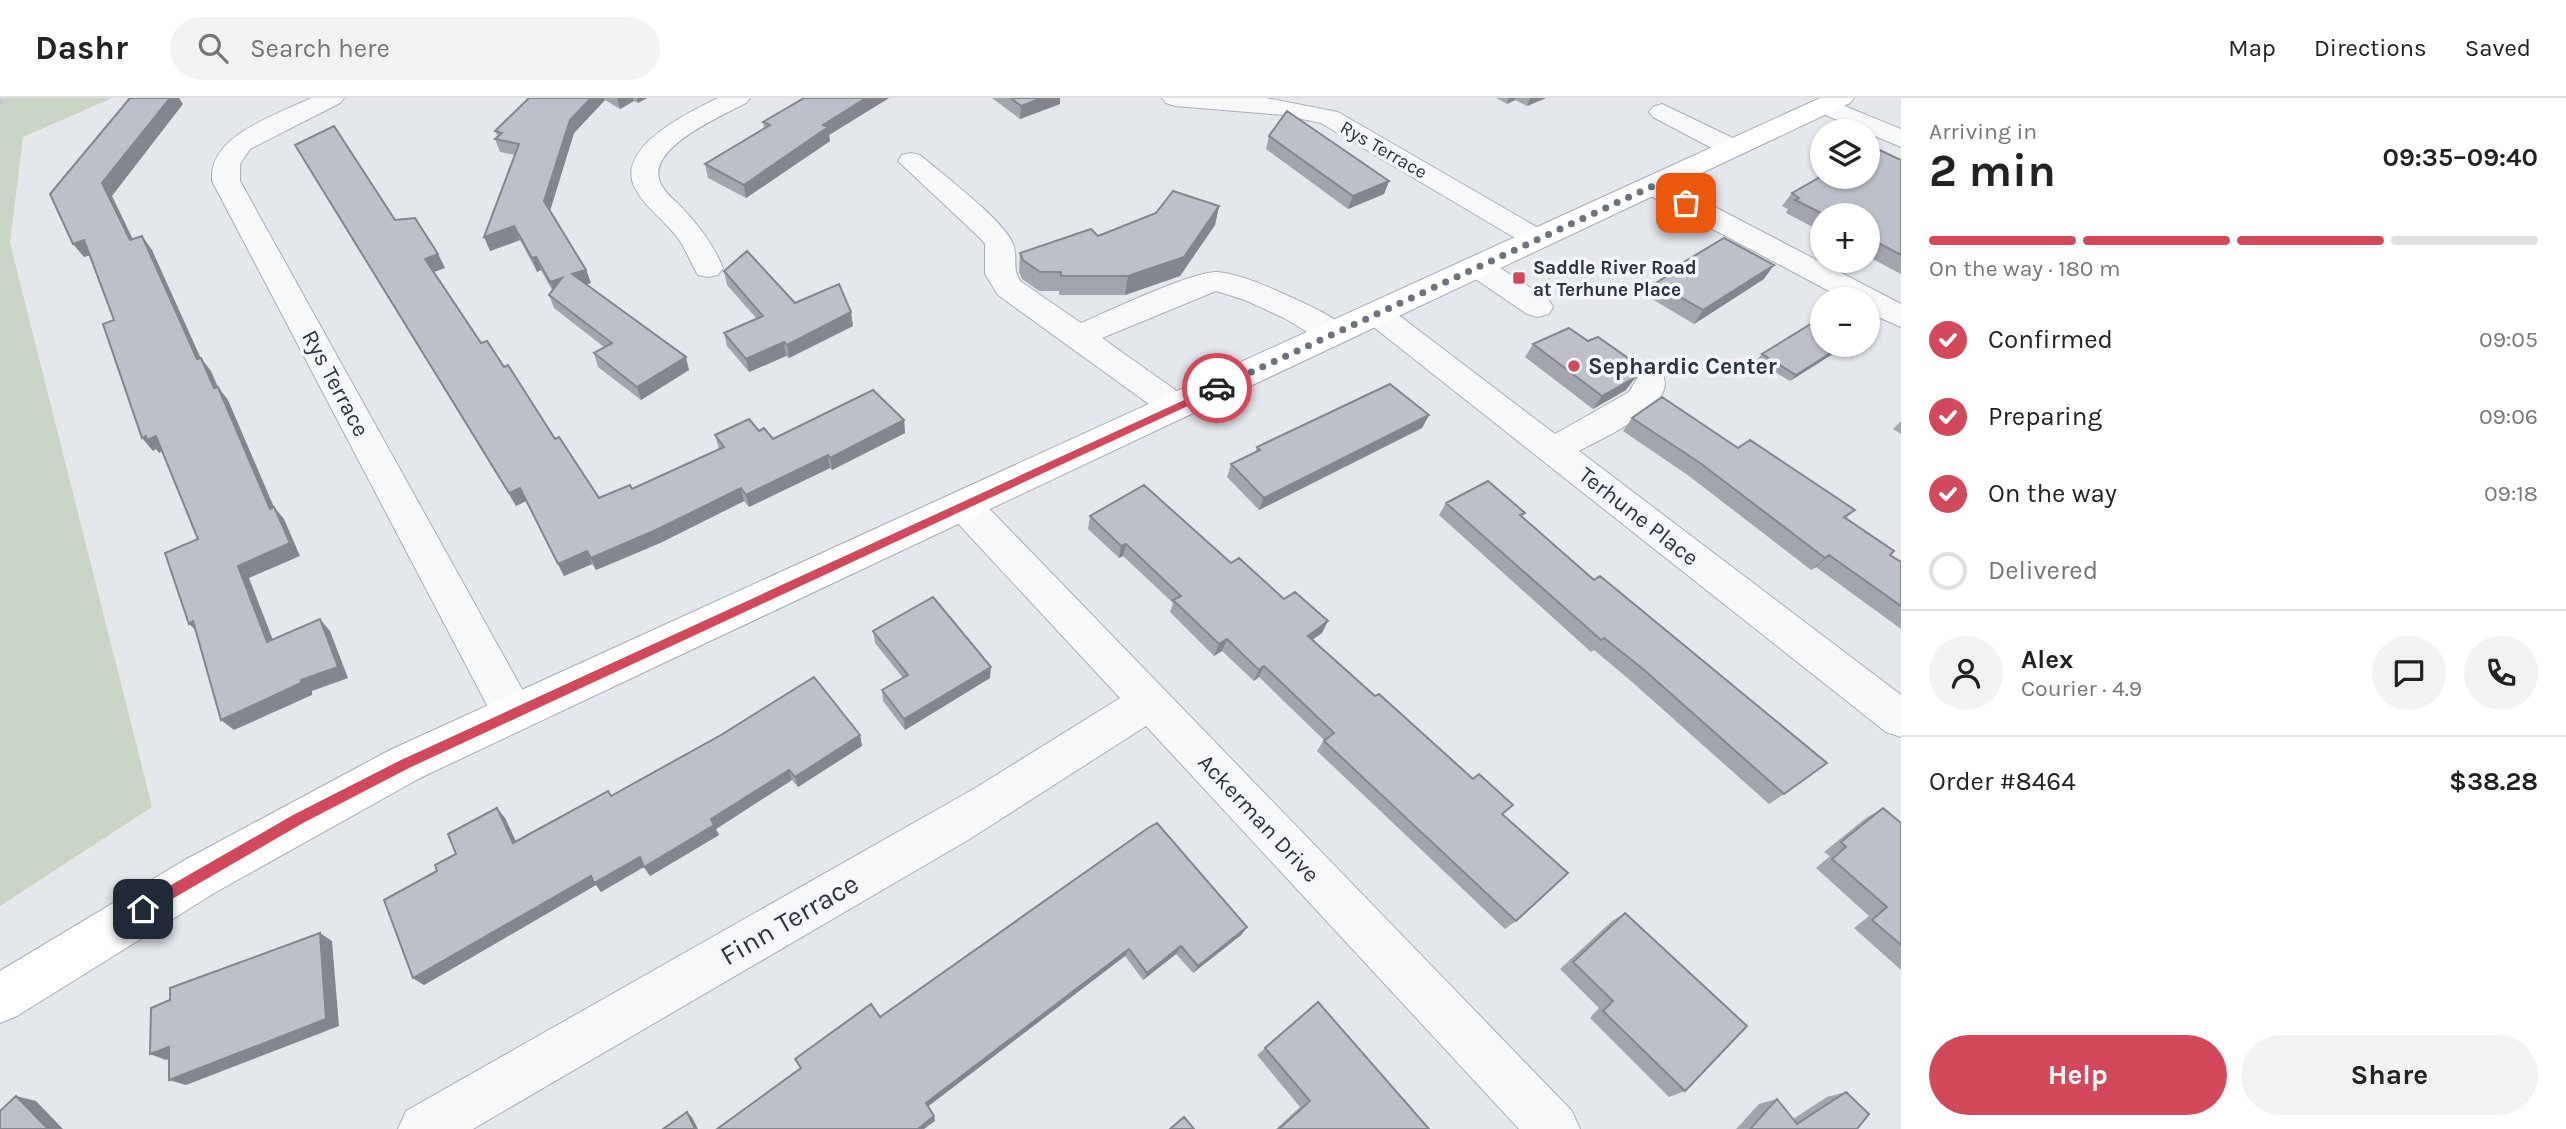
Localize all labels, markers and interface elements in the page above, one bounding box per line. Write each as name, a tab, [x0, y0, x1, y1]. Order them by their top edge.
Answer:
search box	[170, 17, 660, 80]
text: Dashr	[35, 29, 128, 67]
icon: search	[194, 29, 232, 67]
text: Search here	[250, 33, 390, 64]
text: Map	[2228, 34, 2276, 62]
text: Directions	[2314, 34, 2427, 62]
text: Saved	[2465, 34, 2531, 62]
street label: Rys Terrace	[1336, 116, 1431, 184]
text: Arriving in	[1929, 118, 2037, 145]
map controls	[1810, 119, 1880, 357]
button: layers	[1810, 119, 1880, 189]
text: 09:35–09:40	[2383, 142, 2538, 173]
text: 2 min	[1929, 144, 2056, 198]
pin	[1656, 173, 1716, 233]
icon: bag	[1667, 184, 1705, 222]
button: +	[1810, 203, 1880, 273]
text: On the way · 180 m	[1929, 255, 2120, 282]
place label: Saddle River Road at Terhune Place	[1533, 257, 1697, 301]
marker: Saddle River Road at Terhune Place	[1511, 270, 1527, 286]
button: −	[1810, 287, 1880, 357]
icon: check	[1929, 321, 1967, 359]
text: Confirmed	[1988, 324, 2113, 355]
street label: Rys Terrace	[296, 325, 375, 441]
text: 09:05	[2479, 326, 2538, 353]
courier	[1182, 353, 1252, 423]
place label: Sephardic Center	[1588, 353, 1777, 380]
marker: Sephardic Center	[1566, 358, 1582, 374]
icon: car	[1198, 369, 1236, 407]
icon: check	[1929, 398, 1967, 436]
text: Preparing	[1988, 401, 2102, 432]
text: 09:06	[2479, 403, 2538, 430]
street label: Terhune Place	[1573, 461, 1704, 571]
icon: check	[1929, 475, 1967, 513]
text: On the way	[1988, 478, 2117, 509]
text: 09:18	[2484, 480, 2538, 507]
text: Delivered	[1988, 555, 2098, 586]
button: person	[1929, 636, 2003, 710]
button: chat	[2372, 636, 2446, 710]
button: phone	[2464, 636, 2538, 710]
text: Alex	[2021, 644, 2073, 675]
text: Courier · 4.9	[2021, 675, 2142, 702]
street label: Ackerman Drive	[1192, 749, 1325, 888]
text: Order #8464	[1929, 766, 2076, 797]
text: $38.28	[2449, 766, 2538, 797]
street label: Finn Terrace	[714, 867, 864, 972]
pin	[113, 879, 173, 939]
icon: home	[124, 890, 162, 928]
button: Help	[1929, 1035, 2227, 1115]
button: Share	[2241, 1035, 2538, 1115]

